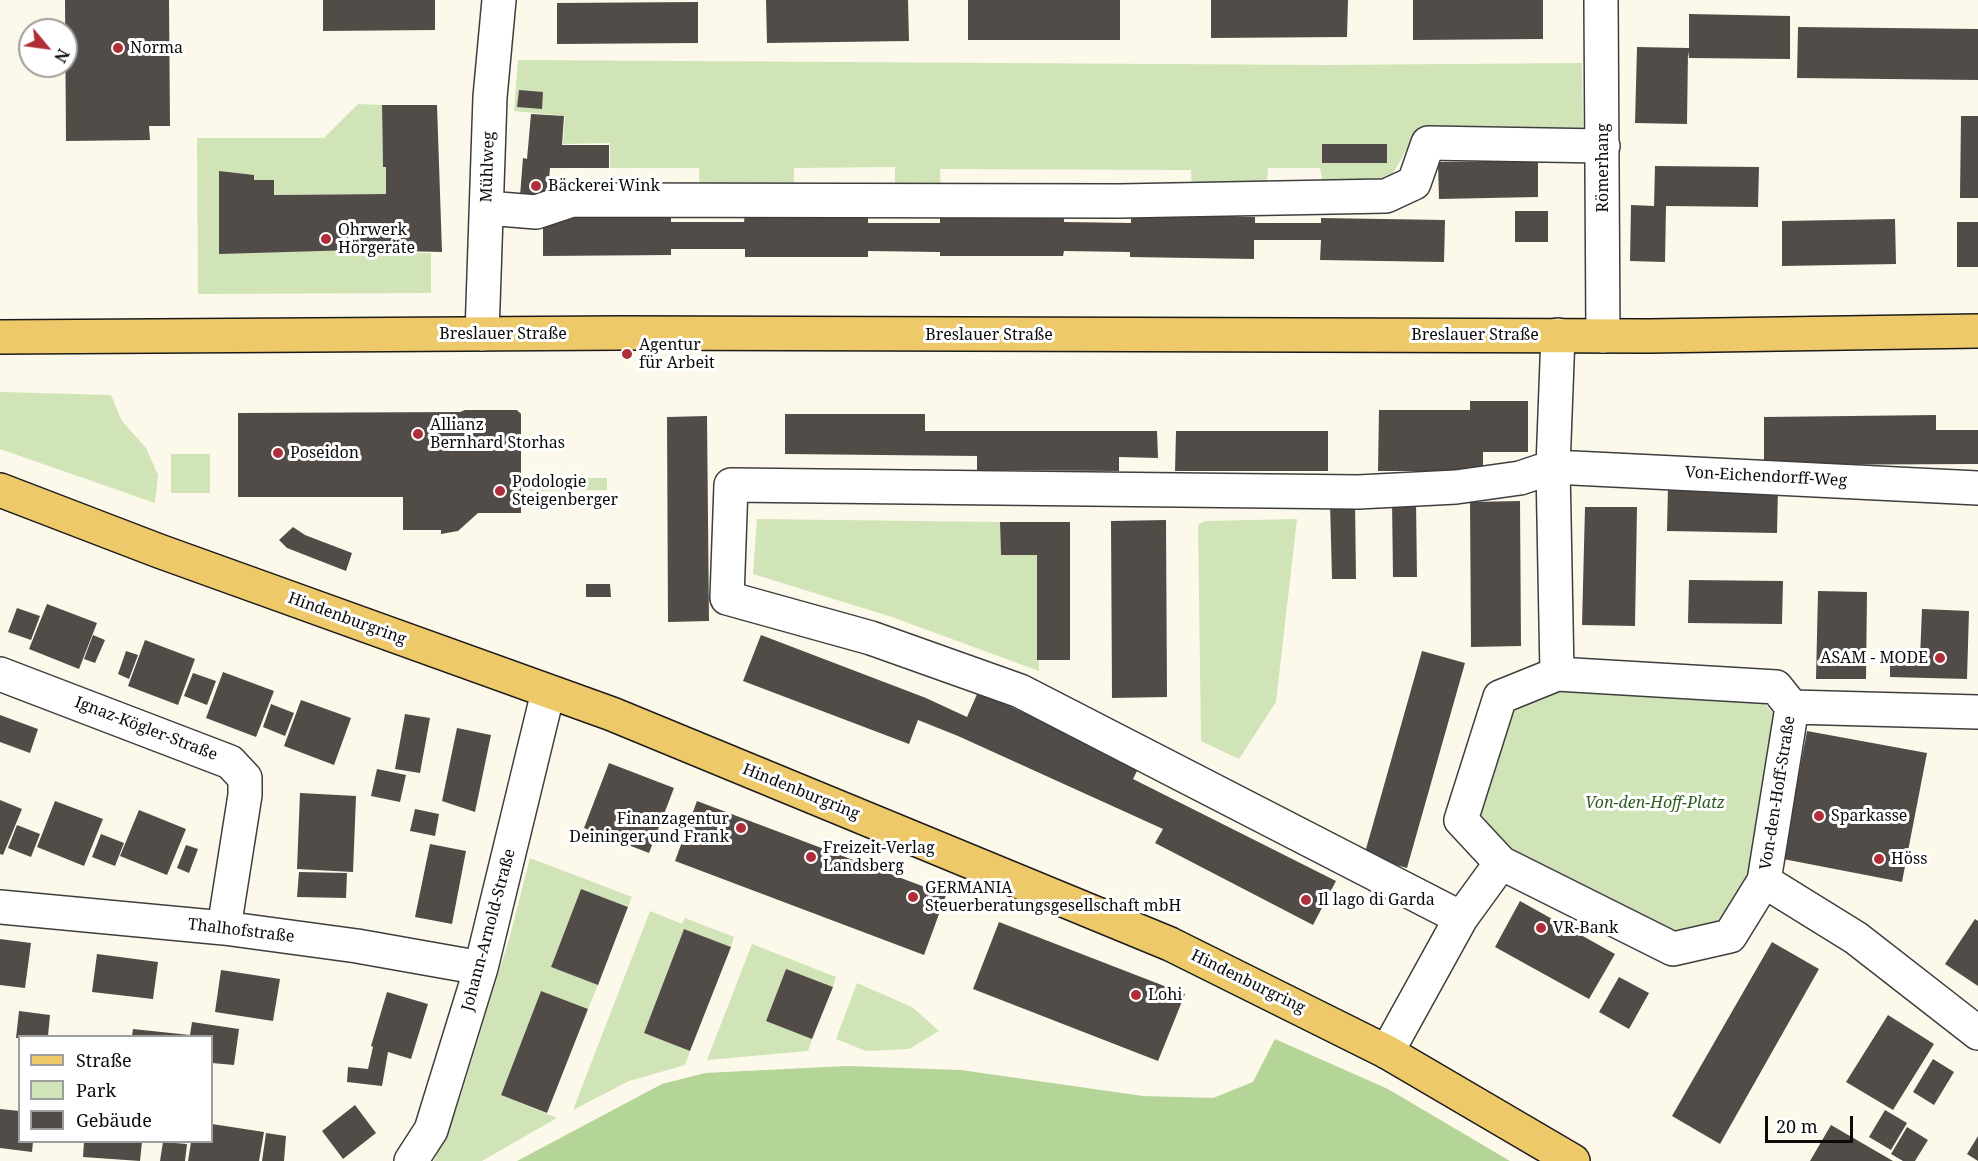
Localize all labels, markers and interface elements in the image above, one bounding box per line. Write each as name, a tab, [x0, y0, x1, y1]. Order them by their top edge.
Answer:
north arrow	[18, 18, 78, 78]
place label: Norma	[130, 38, 183, 58]
marker: Norma	[111, 41, 125, 55]
text: N	[49, 45, 75, 67]
street label: Römerhang	[1593, 123, 1613, 213]
street label: Mühlweg	[477, 131, 499, 203]
place label: Bäckerei Wink	[548, 176, 660, 196]
marker: Bäckerei Wink	[529, 179, 543, 193]
place label: Ohrwerk Hörgeräte	[338, 220, 415, 258]
marker: Ohrwerk Hörgeräte	[319, 232, 333, 246]
street label: Breslauer Straße	[439, 324, 567, 344]
street label: Breslauer Straße	[925, 325, 1053, 345]
street label: Breslauer Straße	[1411, 325, 1539, 345]
place label: Agentur für Arbeit	[639, 335, 715, 373]
marker: Agentur für Arbeit	[620, 347, 634, 361]
place label: Allianz Bernhard Storhas	[430, 415, 565, 453]
marker: Allianz Bernhard Storhas	[411, 427, 425, 441]
place label: Poseidon	[290, 443, 359, 463]
marker: Poseidon	[271, 446, 285, 460]
street label: Von-Eichendorff-Weg	[1685, 463, 1847, 491]
place label: Podologie Steigenberger	[512, 472, 618, 510]
marker: Podologie Steigenberger	[493, 484, 507, 498]
street label: Hindenburgring	[285, 589, 409, 649]
place label: ASAM - MODE	[1820, 648, 1928, 668]
marker: ASAM - MODE	[1933, 651, 1947, 665]
street label: Ignaz-Kögler-Straße	[72, 693, 220, 765]
street label: Von-den-Hoff-Straße	[1756, 715, 1800, 871]
street label: Hindenburgring	[740, 760, 862, 824]
park label: Von-den-Hoff-Platz	[1585, 793, 1725, 813]
place label: Sparkasse	[1831, 806, 1907, 826]
place label: Finanzagentur Deininger und Frank	[569, 809, 729, 847]
marker: Sparkasse	[1812, 809, 1826, 823]
marker: Finanzagentur Deininger und Frank	[734, 821, 748, 835]
place label: Freizeit-Verlag Landsberg	[823, 838, 935, 876]
street label: Johann-Arnold-Straße	[458, 847, 520, 1013]
place label: Höss	[1891, 849, 1927, 869]
marker: Freizeit-Verlag Landsberg	[804, 850, 818, 864]
marker: Höss	[1872, 852, 1886, 866]
place label: GERMANIA Steuerberatungsgesellschaft mbH	[925, 878, 1181, 916]
marker: GERMANIA Steuerberatungsgesellschaft mbH	[906, 890, 920, 904]
place label: Il lago di Garda	[1318, 890, 1435, 910]
marker: Il lago di Garda	[1299, 893, 1313, 907]
street label: Thalhofstraße	[187, 915, 295, 947]
place label: VR-Bank	[1553, 918, 1618, 938]
marker: VR-Bank	[1534, 921, 1548, 935]
street label: Hindenburgring	[1188, 946, 1308, 1018]
place label: Lohi	[1148, 985, 1182, 1005]
marker: Lohi	[1129, 988, 1143, 1002]
legend	[18, 1035, 213, 1143]
text: Straße	[76, 1048, 132, 1072]
text: Park	[76, 1078, 116, 1102]
scale bar	[1768, 1104, 1856, 1142]
text: Gebäude	[76, 1108, 152, 1132]
text: 20 m	[1776, 1114, 1818, 1138]

